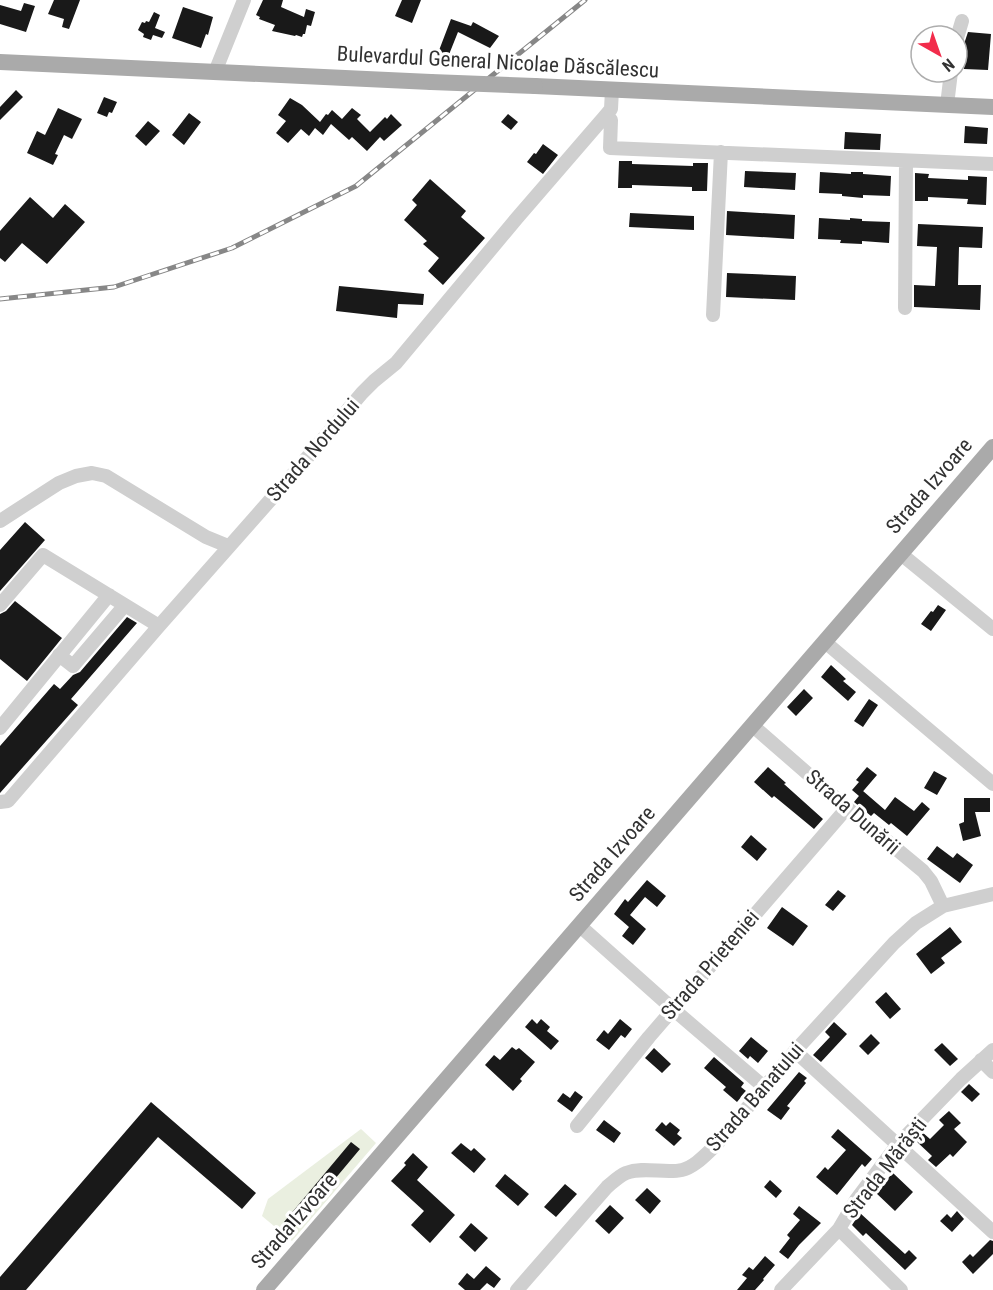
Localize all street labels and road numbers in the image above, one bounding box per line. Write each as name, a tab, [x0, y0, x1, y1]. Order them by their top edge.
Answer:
street label: Bulevardul General Nicolae Dăscălescu	[336, 42, 660, 82]
street label: Strada Nordului	[262, 394, 364, 506]
street label: Strada Izvoare	[881, 433, 977, 539]
street label: Strada Dunării	[801, 765, 905, 859]
street label: Strada Izvoare	[564, 801, 660, 907]
street label: Strada Prieteniei	[656, 905, 764, 1025]
street label: Strada Banatului	[701, 1038, 809, 1156]
street label: Strada Mărăști	[838, 1113, 932, 1223]
street label: Strada Izvoare	[246, 1168, 342, 1274]

